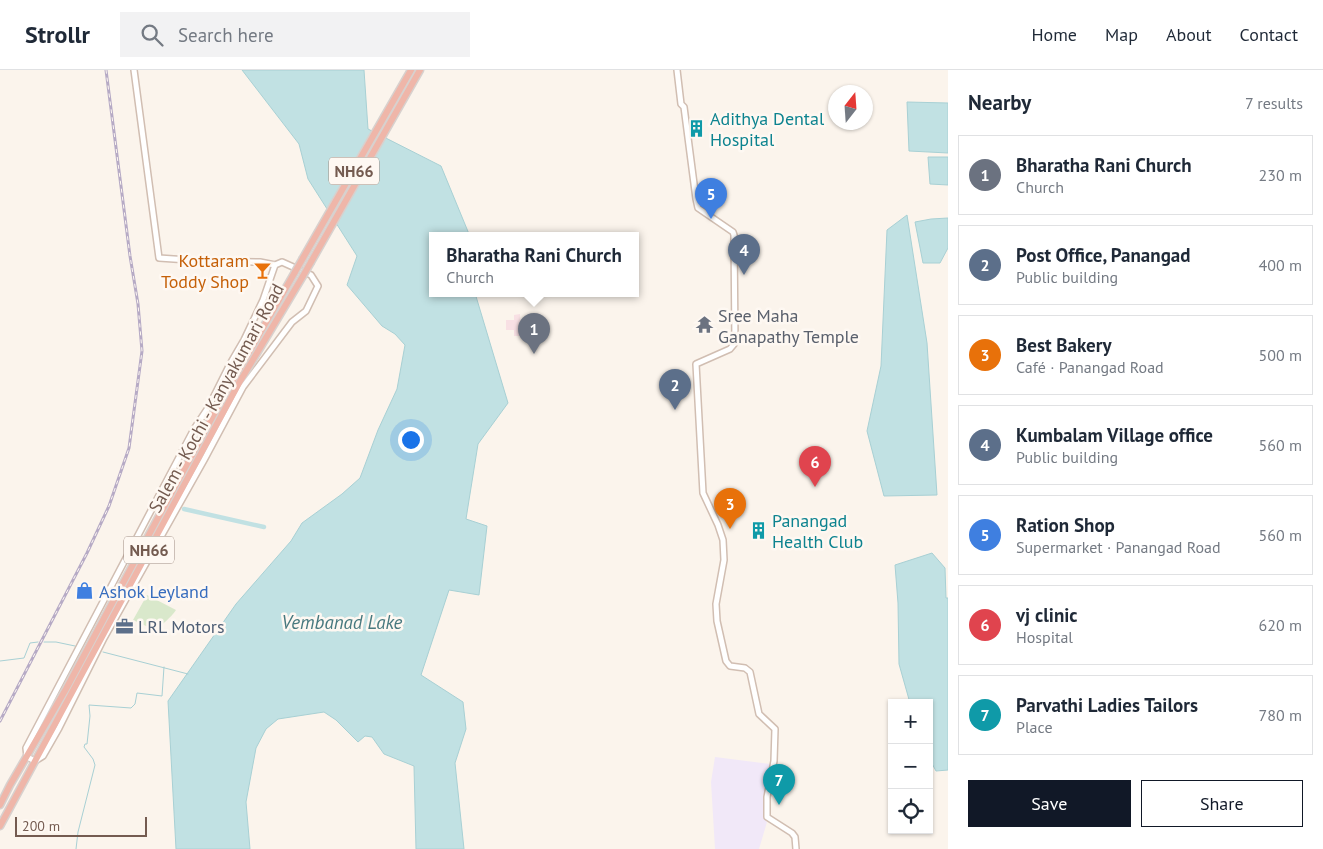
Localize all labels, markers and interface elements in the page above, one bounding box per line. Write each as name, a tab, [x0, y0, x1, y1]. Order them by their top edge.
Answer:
search box	[120, 12, 470, 57]
text: Strollr	[25, 19, 90, 50]
icon: search	[138, 21, 166, 49]
text: Search here	[178, 23, 274, 47]
text: Home	[1031, 23, 1077, 46]
text: Map	[1105, 23, 1138, 46]
text: About	[1166, 23, 1212, 46]
text: Contact	[1240, 23, 1298, 46]
north arrow	[828, 85, 873, 130]
text: Nearby	[968, 89, 1031, 116]
text: 7 results	[1245, 93, 1303, 113]
place label: Adithya Dental Hospital	[710, 107, 825, 151]
building icon: Adithya Dental Hospital	[686, 118, 706, 138]
text: Bharatha Rani Church	[1016, 153, 1192, 177]
road number: NH66	[329, 158, 379, 184]
text: 1	[980, 165, 990, 185]
text: 230 m	[1259, 165, 1302, 185]
text: Church	[1016, 177, 1064, 197]
pin: 5	[695, 178, 727, 219]
popup	[429, 232, 639, 297]
pin: 4	[728, 234, 760, 275]
text: Bharatha Rani Church	[446, 243, 622, 267]
text: Post Office, Panangad	[1016, 243, 1191, 267]
place label: Kottaram Toddy Shop	[161, 249, 249, 293]
text: 2	[980, 255, 990, 275]
text: 400 m	[1259, 255, 1302, 275]
bar icon: Kottaram Toddy Shop	[253, 260, 273, 280]
text: Church	[446, 267, 494, 287]
text: Public building	[1016, 267, 1118, 287]
street label: Salem - Kochi - Kanyakumari Road	[143, 279, 289, 517]
place label: Sree Maha Ganapathy Temple	[718, 304, 859, 348]
pin: 1	[518, 313, 550, 354]
temple icon: Sree Maha Ganapathy Temple	[694, 315, 714, 335]
text: Best Bakery	[1016, 333, 1112, 357]
text: 3	[980, 345, 990, 365]
text: 500 m	[1259, 345, 1302, 365]
text: Café · Panangad Road	[1016, 357, 1164, 377]
pin: 2	[659, 369, 691, 410]
text: Kumbalam Village office	[1016, 423, 1213, 447]
your location	[398, 427, 424, 453]
text: 4	[980, 435, 990, 455]
text: 560 m	[1259, 435, 1302, 455]
pin: 6	[799, 446, 831, 487]
text: Public building	[1016, 447, 1118, 467]
pin: 3	[714, 488, 746, 529]
place label: Panangad Health Club	[772, 509, 863, 553]
text: Ration Shop	[1016, 513, 1115, 537]
building icon: Panangad Health Club	[748, 520, 768, 540]
text: 5	[980, 525, 990, 545]
text: 560 m	[1259, 525, 1302, 545]
road number: NH66	[124, 536, 174, 564]
text: Supermarket · Panangad Road	[1016, 537, 1221, 557]
place label: Ashok Leyland	[99, 580, 209, 603]
shop icon: Ashok Leyland	[75, 581, 95, 601]
text: vj clinic	[1016, 603, 1078, 627]
water label: Vembanad Lake	[282, 610, 403, 634]
place label: LRL Motors	[138, 615, 225, 638]
text: 6	[980, 615, 990, 635]
text: 620 m	[1259, 615, 1302, 635]
office icon: LRL Motors	[114, 616, 134, 636]
text: Hospital	[1016, 627, 1073, 647]
text: Parvathi Ladies Tailors	[1016, 693, 1198, 717]
map controls	[888, 699, 933, 834]
button: +	[888, 699, 933, 744]
text: 7	[980, 705, 990, 725]
text: 780 m	[1259, 705, 1302, 725]
text: Place	[1016, 717, 1053, 737]
button: −	[888, 744, 933, 789]
pin: 7	[763, 764, 795, 805]
button: Save	[968, 780, 1131, 827]
button: Share	[1141, 780, 1303, 827]
button: locate	[888, 789, 933, 834]
scale bar	[15, 814, 148, 837]
text: 200 m	[22, 817, 60, 835]

